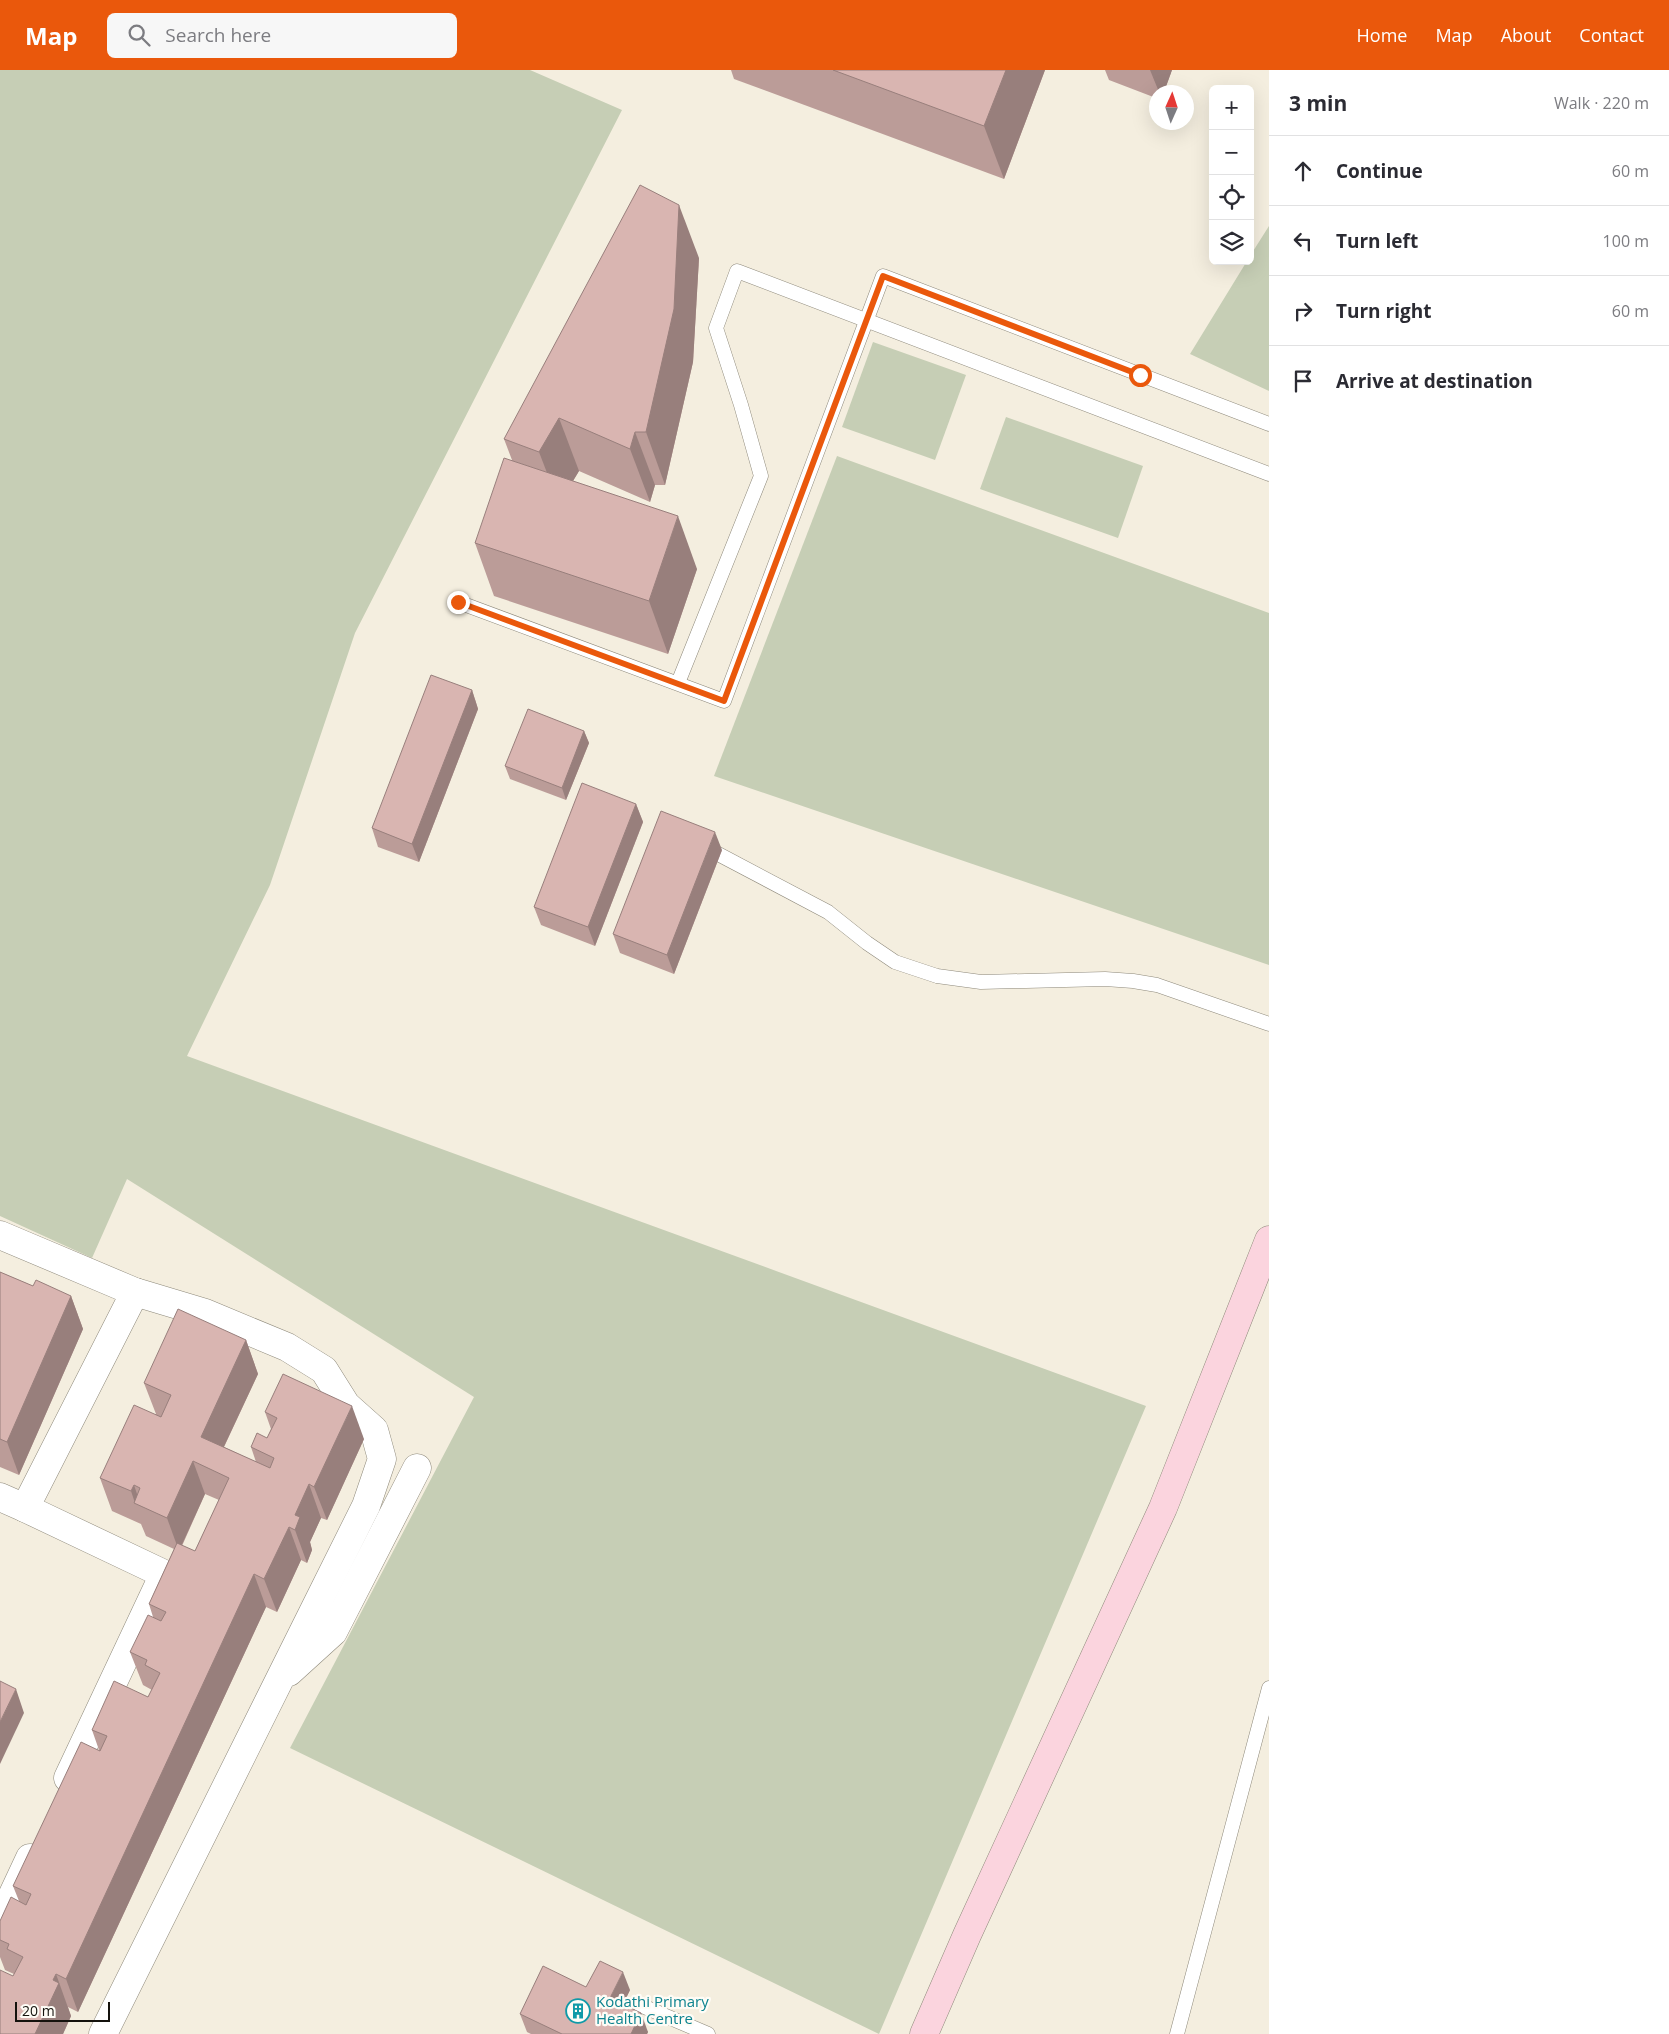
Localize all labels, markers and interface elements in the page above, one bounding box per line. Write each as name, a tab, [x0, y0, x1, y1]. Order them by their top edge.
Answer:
search box	[107, 13, 457, 58]
text: Map	[25, 19, 77, 52]
icon: search	[125, 21, 153, 49]
text: Search here	[165, 22, 271, 48]
text: Home	[1357, 23, 1407, 47]
text: Map	[1435, 23, 1473, 47]
text: About	[1501, 23, 1551, 47]
text: Contact	[1579, 23, 1644, 47]
north arrow	[1149, 85, 1194, 130]
map controls	[1209, 85, 1254, 265]
button: +	[1209, 85, 1254, 130]
text: 3 min	[1289, 89, 1347, 117]
text: Walk · 220 m	[1554, 92, 1649, 114]
button: −	[1209, 130, 1254, 175]
icon: ahead	[1289, 157, 1317, 185]
text: Continue	[1336, 158, 1423, 184]
text: 60 m	[1612, 160, 1649, 182]
button: locate	[1209, 175, 1254, 220]
button: layers	[1209, 220, 1254, 265]
icon: left	[1289, 227, 1317, 255]
text: Turn left	[1336, 228, 1418, 254]
text: 100 m	[1603, 230, 1649, 252]
icon: right	[1289, 297, 1317, 325]
text: Turn right	[1336, 298, 1431, 324]
text: 60 m	[1612, 300, 1649, 322]
route start	[1129, 364, 1152, 387]
icon: arrive	[1289, 367, 1317, 395]
text: Arrive at destination	[1336, 368, 1533, 394]
route end	[447, 591, 470, 614]
place label: Kodathi Primary Health Centre	[596, 1991, 709, 2028]
building icon: Kodathi Primary Health Centre	[565, 1998, 591, 2024]
scale bar	[15, 1999, 110, 2022]
text: 20 m	[22, 2001, 55, 2020]

